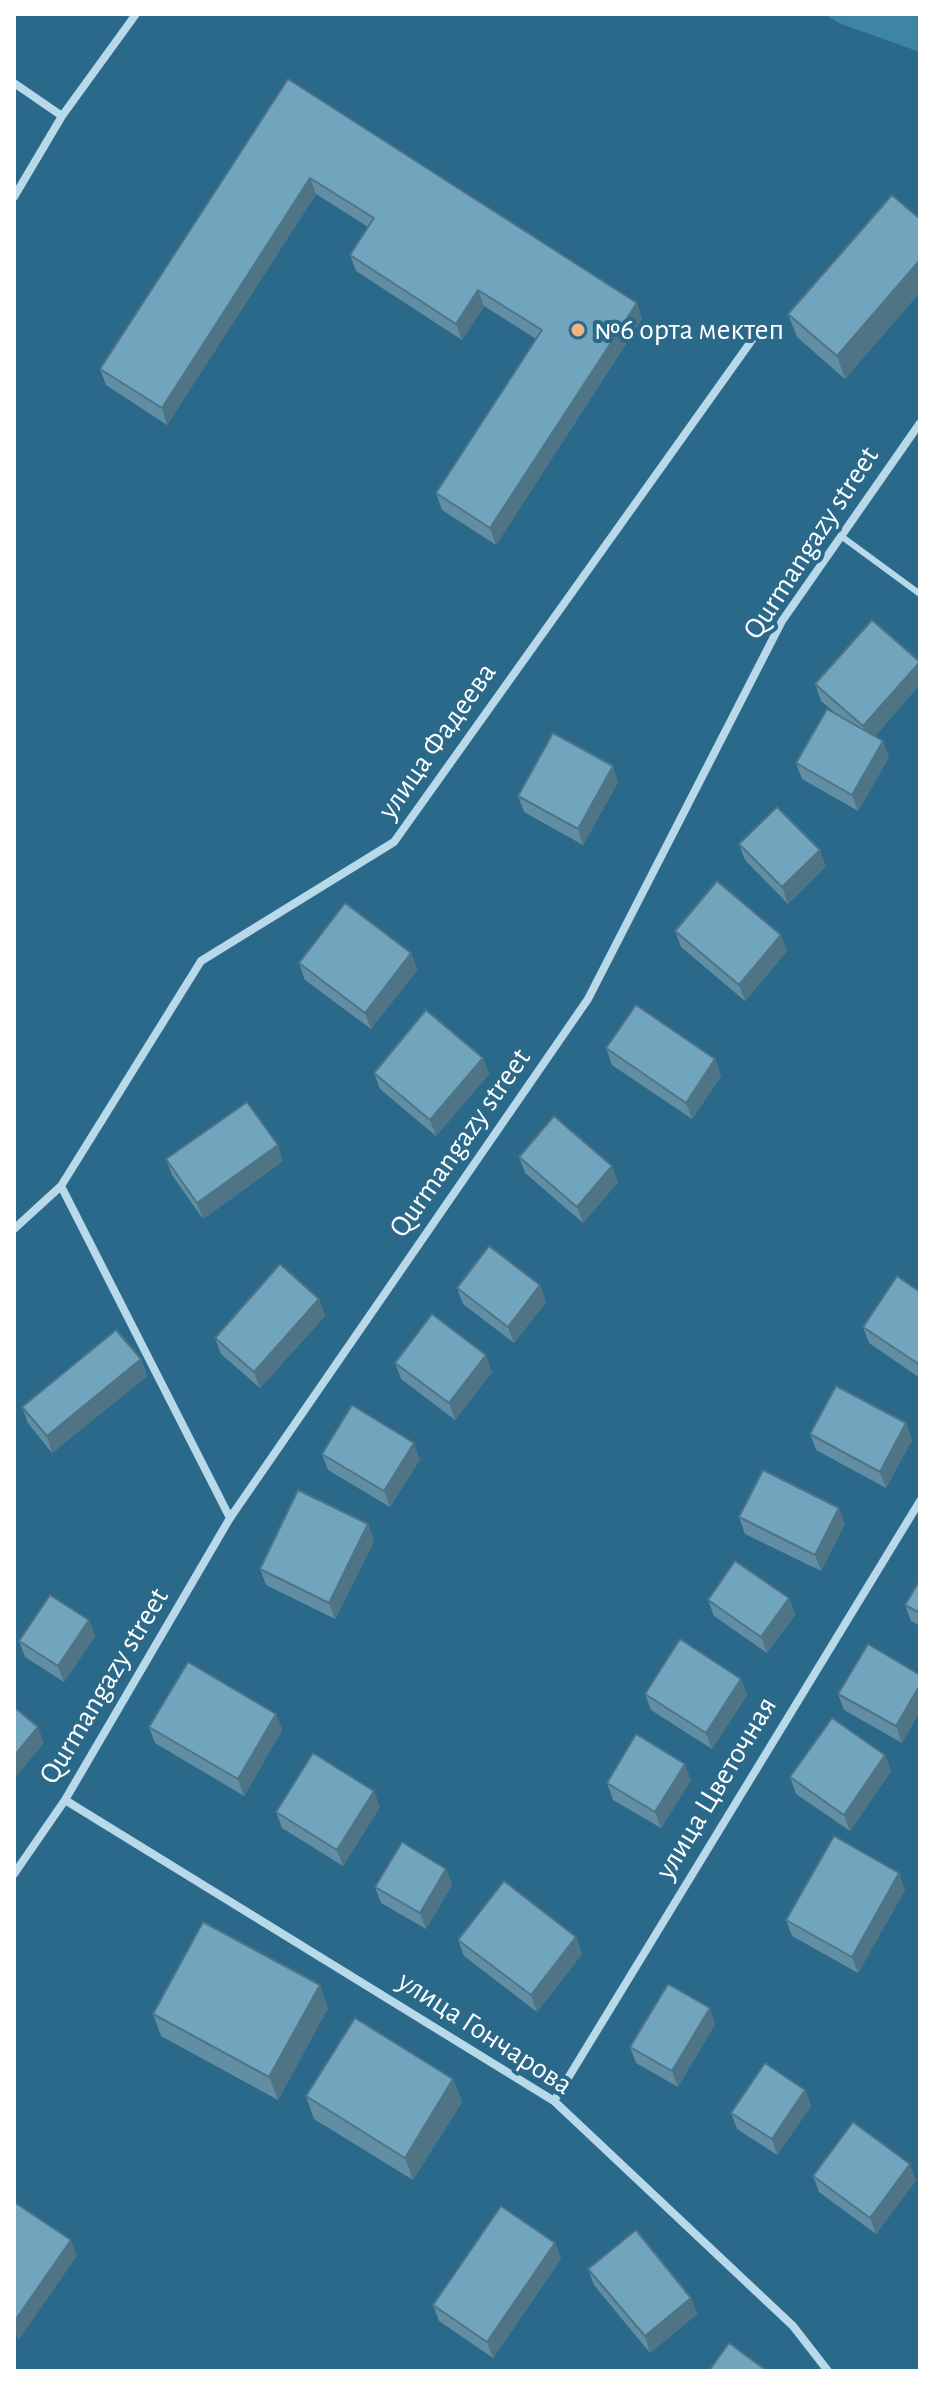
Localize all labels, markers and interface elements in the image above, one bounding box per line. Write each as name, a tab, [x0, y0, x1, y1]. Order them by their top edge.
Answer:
place label: №6 орта мектеп	[594, 312, 784, 348]
marker: №6 орта мектеп	[569, 321, 587, 339]
street label: Qurmangazy street	[735, 440, 887, 646]
street label: улица Фадеева	[370, 656, 504, 826]
street label: Qurmangazy street	[381, 1041, 539, 1245]
street label: Qurmangazy street	[31, 1581, 177, 1791]
street label: улица Цветочная	[647, 1690, 785, 1886]
street label: улица Гончарова	[391, 1963, 579, 2103]

